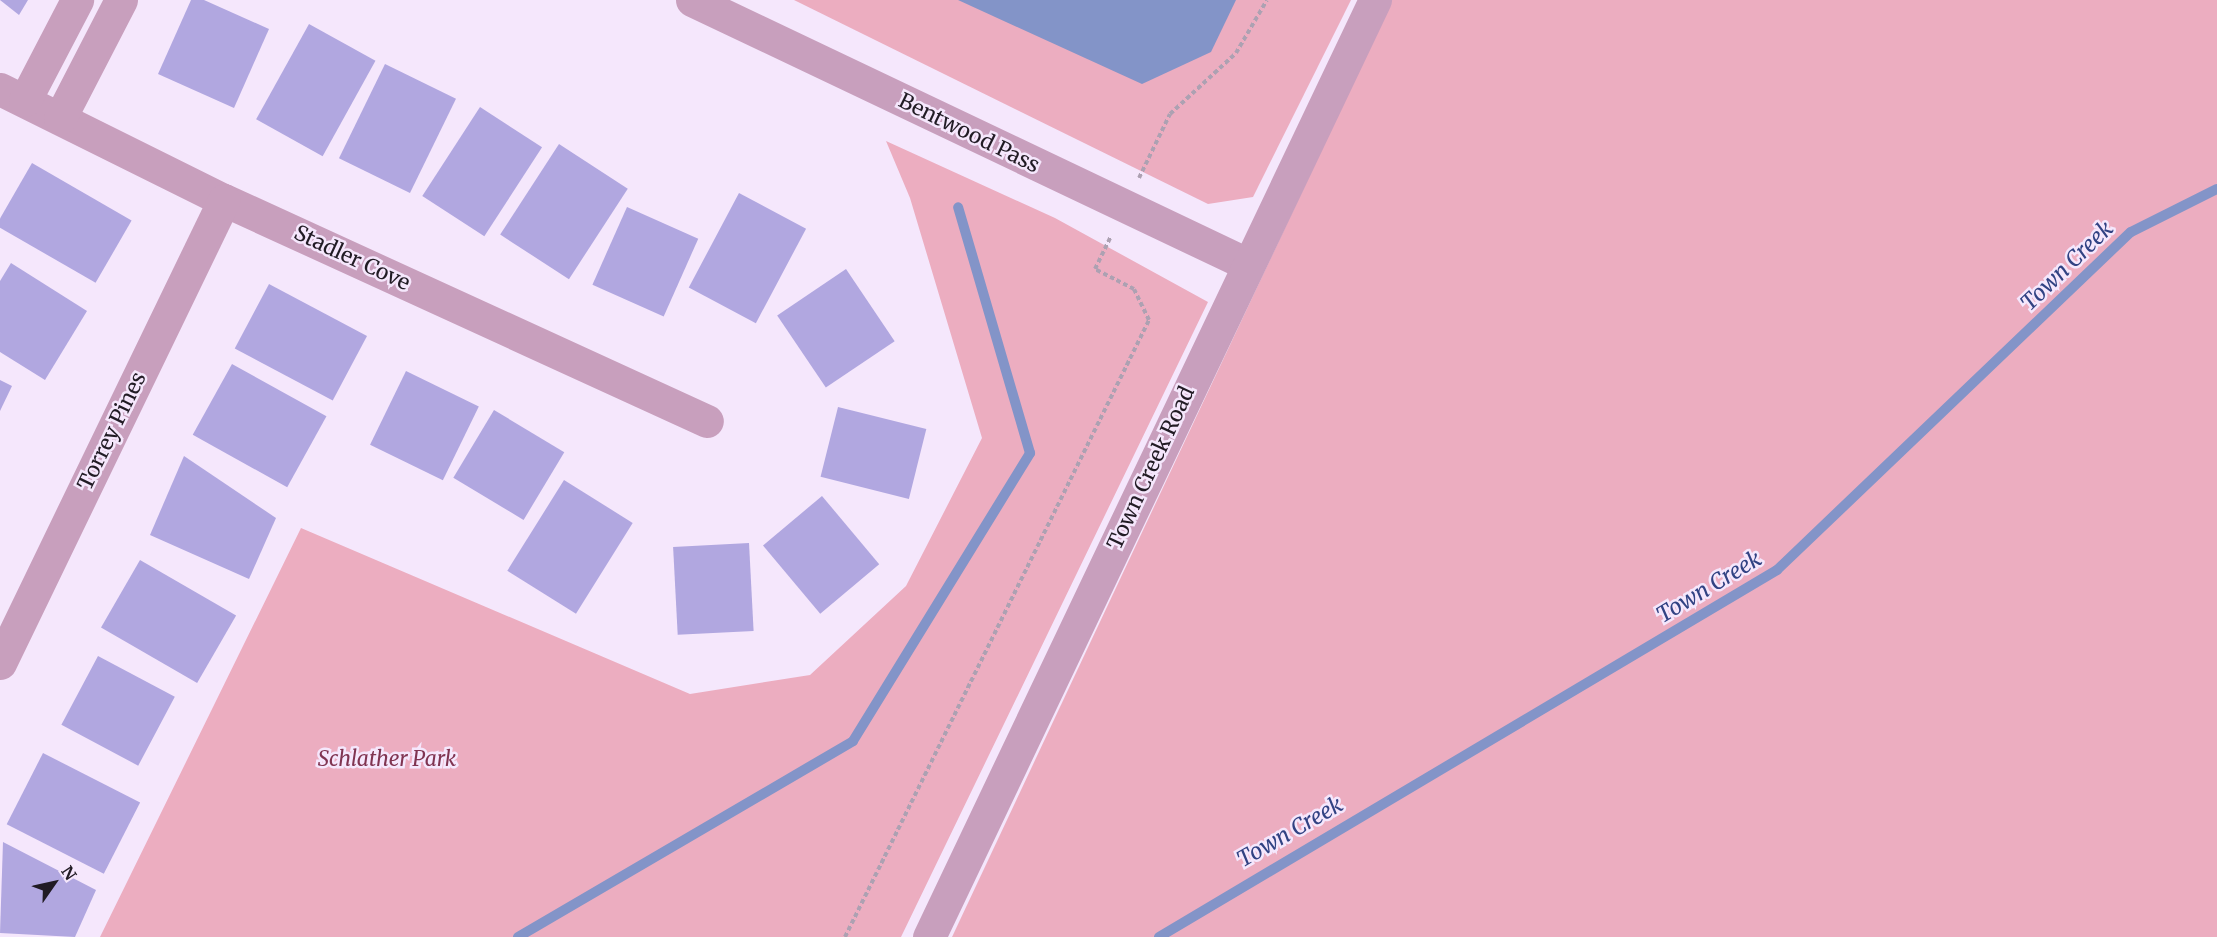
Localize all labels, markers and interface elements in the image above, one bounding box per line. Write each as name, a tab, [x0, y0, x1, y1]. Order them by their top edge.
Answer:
street label: Bentwood Pass	[894, 88, 1044, 178]
water label: Town Creek	[2016, 216, 2118, 316]
street label: Stadler Cove	[290, 220, 414, 296]
street label: Torrey Pines	[73, 368, 151, 494]
street label: Town Creek Road	[1102, 382, 1200, 554]
water label: Town Creek	[1652, 545, 1766, 629]
park label: Schlather Park	[318, 746, 456, 772]
water label: Town Creek	[1233, 791, 1347, 873]
north arrow	[24, 853, 84, 913]
text: N	[57, 862, 81, 884]

